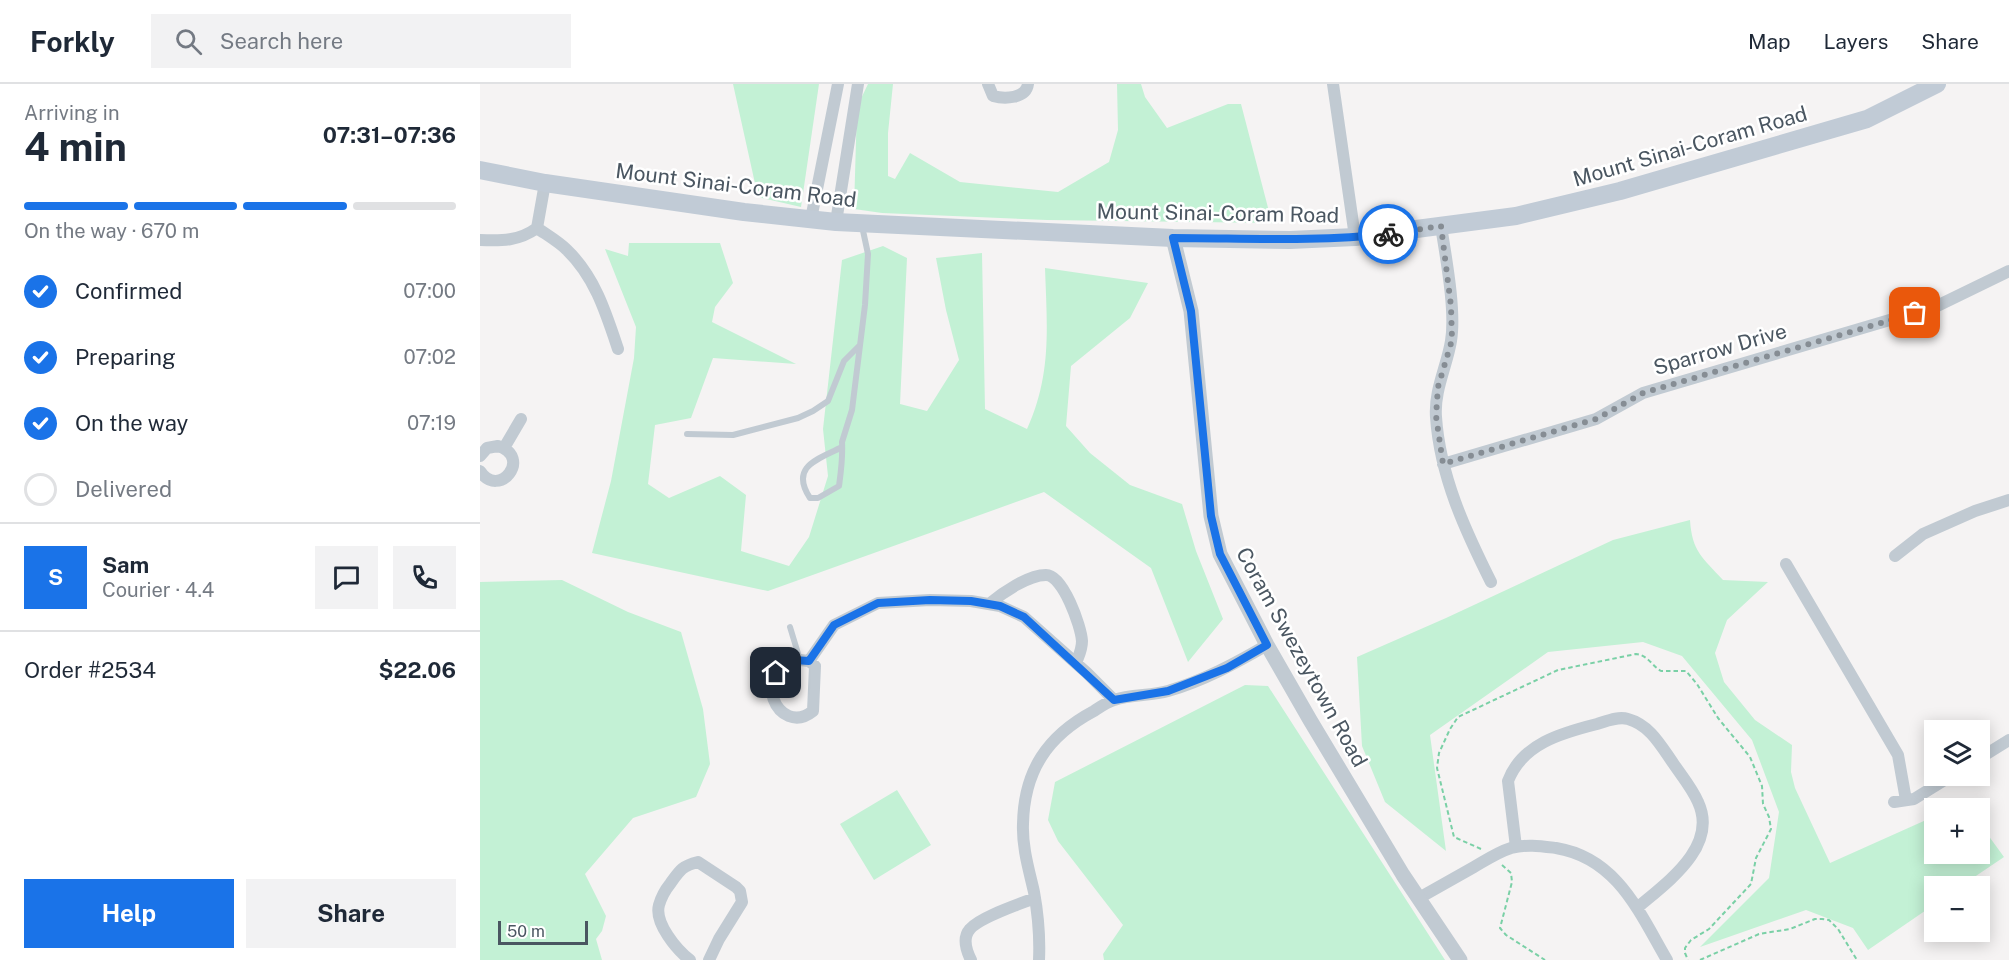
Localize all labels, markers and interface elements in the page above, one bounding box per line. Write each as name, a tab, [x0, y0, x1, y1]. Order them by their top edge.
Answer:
search box	[151, 14, 571, 68]
text: Forkly	[30, 25, 115, 58]
icon: search	[172, 25, 205, 58]
text: Search here	[220, 28, 343, 54]
text: Map	[1748, 29, 1791, 54]
text: Layers	[1824, 29, 1888, 54]
text: Share	[1921, 29, 1979, 54]
text: Arriving in	[24, 101, 119, 125]
street label: Mount Sinai-Coram Road	[1570, 101, 1810, 191]
text: 07:31–07:36	[323, 122, 456, 148]
text: 4 min	[24, 124, 127, 170]
street label: Mount Sinai-Coram Road	[614, 158, 858, 212]
street label: Mount Sinai-Coram Road	[1097, 198, 1339, 228]
courier	[1358, 204, 1418, 264]
icon: bike	[1372, 218, 1405, 251]
text: On the way · 670 m	[24, 219, 199, 243]
icon: check	[24, 275, 57, 308]
text: Confirmed	[75, 278, 182, 304]
text: 07:00	[403, 279, 456, 303]
pin	[1889, 287, 1940, 338]
icon: bag	[1898, 296, 1931, 329]
street label: Sparrow Drive	[1650, 318, 1790, 380]
icon: check	[24, 341, 57, 374]
text: Preparing	[75, 344, 176, 370]
text: 07:02	[403, 345, 456, 369]
icon: check	[24, 407, 57, 440]
text: On the way	[75, 410, 188, 436]
text: 07:19	[407, 411, 456, 435]
text: Delivered	[75, 476, 172, 502]
street label: Coram Swezeytown Road	[1231, 543, 1373, 771]
button: chat	[315, 546, 378, 609]
button: phone	[393, 546, 456, 609]
text: Sam	[102, 552, 149, 578]
text: S	[48, 564, 63, 590]
text: Courier · 4.4	[102, 578, 214, 602]
pin	[750, 647, 801, 698]
icon: home	[759, 656, 792, 689]
text: Order #2534	[24, 657, 156, 683]
text: $22.06	[379, 657, 456, 683]
map controls	[1924, 720, 1990, 942]
button: layers	[1924, 720, 1990, 786]
button: +	[1924, 798, 1990, 864]
button: −	[1924, 876, 1990, 942]
button: Help	[24, 879, 234, 948]
button: Share	[246, 879, 456, 948]
scale bar	[498, 918, 588, 946]
text: 50 m	[507, 922, 545, 941]

